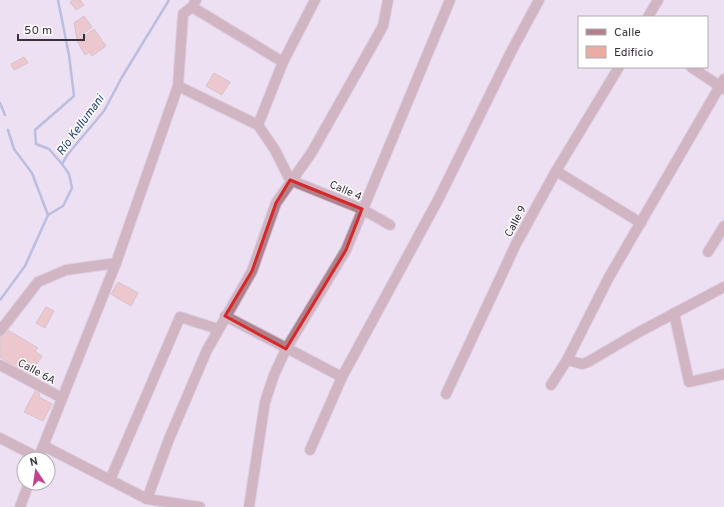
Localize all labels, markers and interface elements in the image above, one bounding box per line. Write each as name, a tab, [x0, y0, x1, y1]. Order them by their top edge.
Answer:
scale bar	[18, 16, 84, 42]
legend	[578, 16, 708, 68]
text: 50 m	[24, 23, 52, 39]
text: Calle	[614, 25, 641, 41]
text: Edificio	[614, 45, 654, 61]
water label: Río Kellumani	[53, 91, 109, 159]
street label: Calle 4	[327, 178, 364, 204]
street label: Calle 9	[502, 203, 530, 240]
street label: Calle 6A	[15, 356, 58, 388]
north arrow	[16, 451, 56, 491]
text: N	[29, 455, 39, 470]

